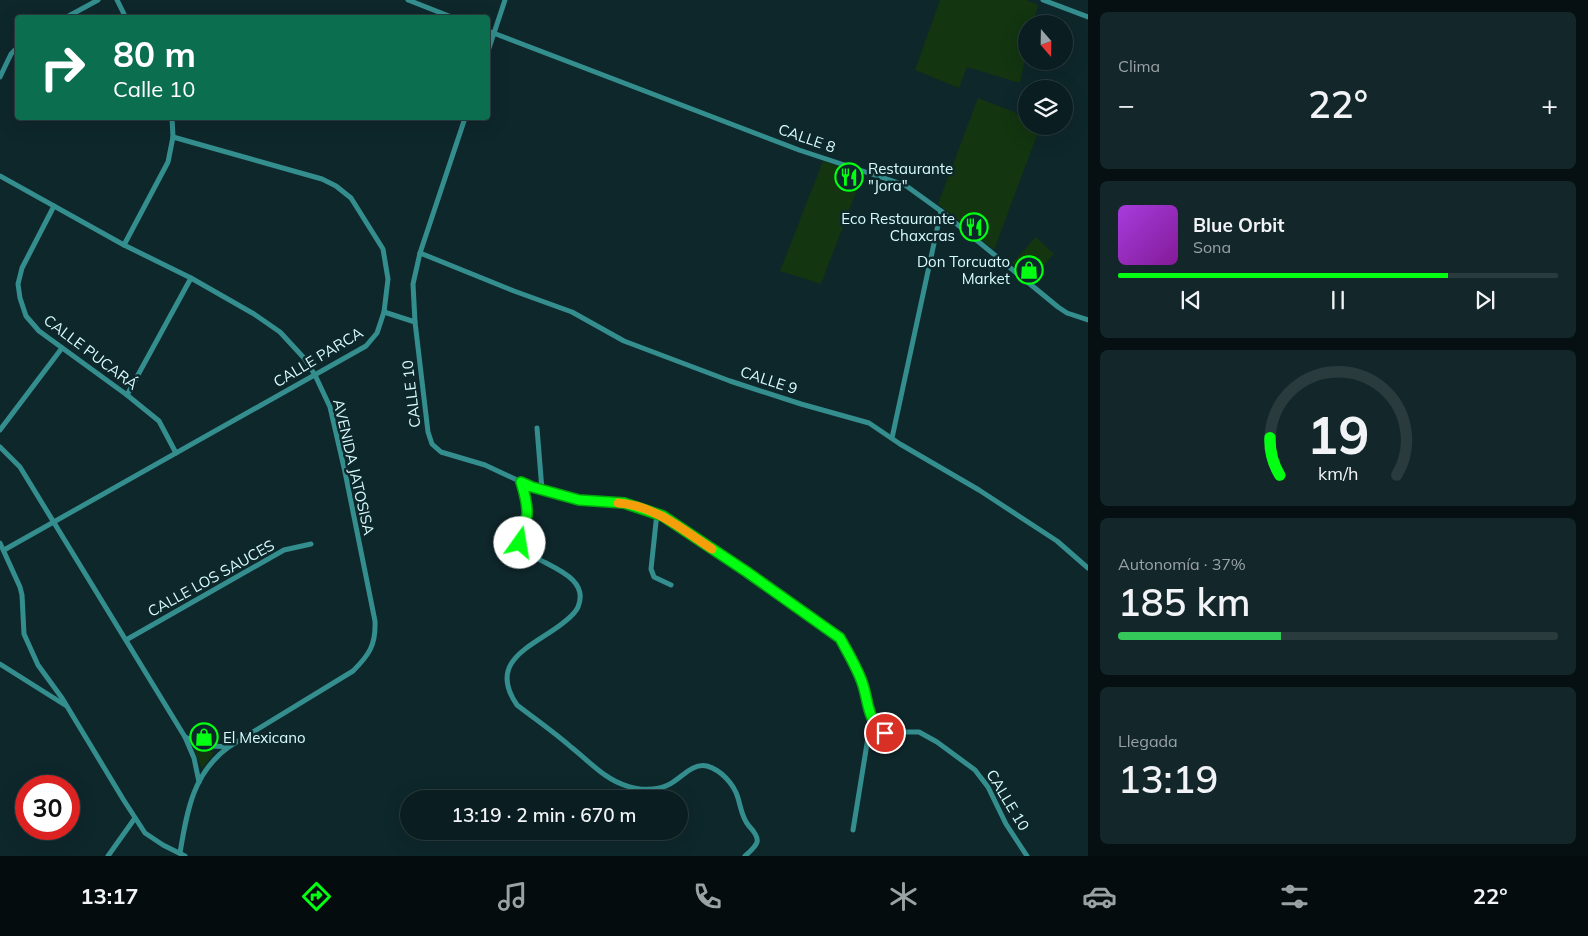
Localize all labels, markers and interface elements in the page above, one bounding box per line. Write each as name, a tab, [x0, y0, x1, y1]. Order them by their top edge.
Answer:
north arrow	[1018, 15, 1072, 70]
map controls	[1018, 15, 1073, 135]
text: 80 m	[113, 32, 196, 76]
icon: right	[30, 35, 95, 100]
text: Clima	[1118, 56, 1160, 76]
text: Calle 10	[113, 75, 195, 103]
button: layers	[1018, 80, 1073, 135]
text: 22°	[1308, 80, 1368, 128]
text: −	[1118, 87, 1135, 122]
text: +	[1541, 87, 1558, 122]
street label: CALLE 8	[776, 119, 838, 157]
place label: Restaurante "Jora"	[868, 159, 953, 195]
restaurant icon: Restaurante "Jora"	[834, 162, 864, 192]
place label: Eco Restaurante Chaxcras	[841, 209, 955, 245]
restaurant icon: Eco Restaurante Chaxcras	[959, 212, 989, 242]
text: Blue Orbit	[1193, 213, 1284, 237]
text: Sona	[1193, 237, 1231, 257]
place label: Don Torcuato Market	[917, 252, 1010, 288]
shop icon: Don Torcuato Market	[1014, 255, 1044, 285]
icon: previous	[1177, 286, 1205, 314]
icon: pause	[1324, 286, 1352, 314]
icon: next	[1471, 286, 1499, 314]
street label: CALLE PUCARÁ	[40, 310, 142, 394]
street label: CALLE PARCA	[270, 323, 366, 391]
street label: CALLE 10	[397, 359, 425, 429]
street label: CALLE 9	[738, 362, 800, 398]
street label: AVENIDA JATOSISA	[329, 397, 379, 537]
text: 19	[1307, 402, 1369, 467]
text: km/h	[1318, 462, 1358, 484]
position arrow	[493, 516, 545, 568]
street label: CALLE LOS SAUCES	[144, 535, 278, 621]
text: Autonomía · 37%	[1118, 554, 1246, 574]
text: 185 km	[1118, 578, 1251, 626]
pin	[864, 712, 906, 754]
icon: arrive	[871, 719, 899, 747]
shop icon: El Mexicano	[189, 722, 219, 752]
place label: El Mexicano	[223, 728, 306, 747]
text: Llegada	[1118, 731, 1178, 751]
text: 13:19	[1118, 755, 1218, 803]
street label: CALLE 10	[982, 766, 1034, 834]
speed limit sign: 30	[15, 775, 80, 840]
text: 13:19 · 2 min · 670 m	[451, 803, 637, 827]
icon: directions	[299, 879, 334, 914]
icon: music	[495, 879, 530, 914]
icon: phone	[690, 879, 725, 914]
icon: climate	[886, 879, 921, 914]
icon: car	[1082, 879, 1117, 914]
icon: filters	[1277, 879, 1312, 914]
text: 13:17	[80, 882, 139, 910]
text: 22°	[1473, 882, 1508, 910]

